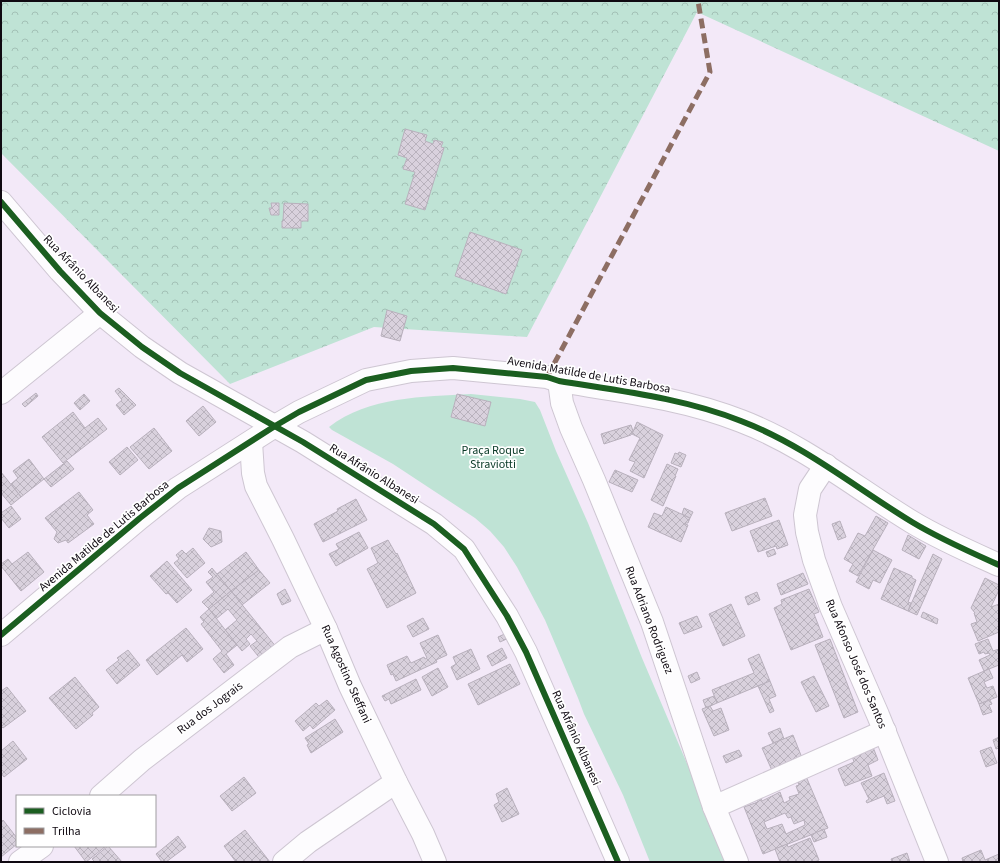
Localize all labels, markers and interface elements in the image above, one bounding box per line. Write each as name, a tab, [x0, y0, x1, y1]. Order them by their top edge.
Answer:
street label: Rua Afrânio Albanesi	[39, 231, 123, 317]
street label: Avenida Matilde de Lutis Barbosa	[506, 352, 672, 398]
street label: Rua Afrânio Albanesi	[326, 440, 422, 508]
park label: Praça Roque Straviotti	[462, 442, 524, 473]
street label: Avenida Matilde de Lutis Barbosa	[35, 476, 173, 596]
street label: Rua Adriano Rodriguez	[621, 564, 677, 676]
street label: Rua Afonso José dos Santos	[821, 597, 891, 731]
street label: Rua Agostino Steffani	[317, 622, 375, 726]
street label: Rua dos Jograis	[174, 678, 246, 738]
street label: Rua Afrânio Albanesi	[547, 688, 605, 788]
legend	[16, 795, 156, 847]
text: Ciclovia	[52, 803, 91, 820]
text: Trilha	[52, 823, 81, 840]

